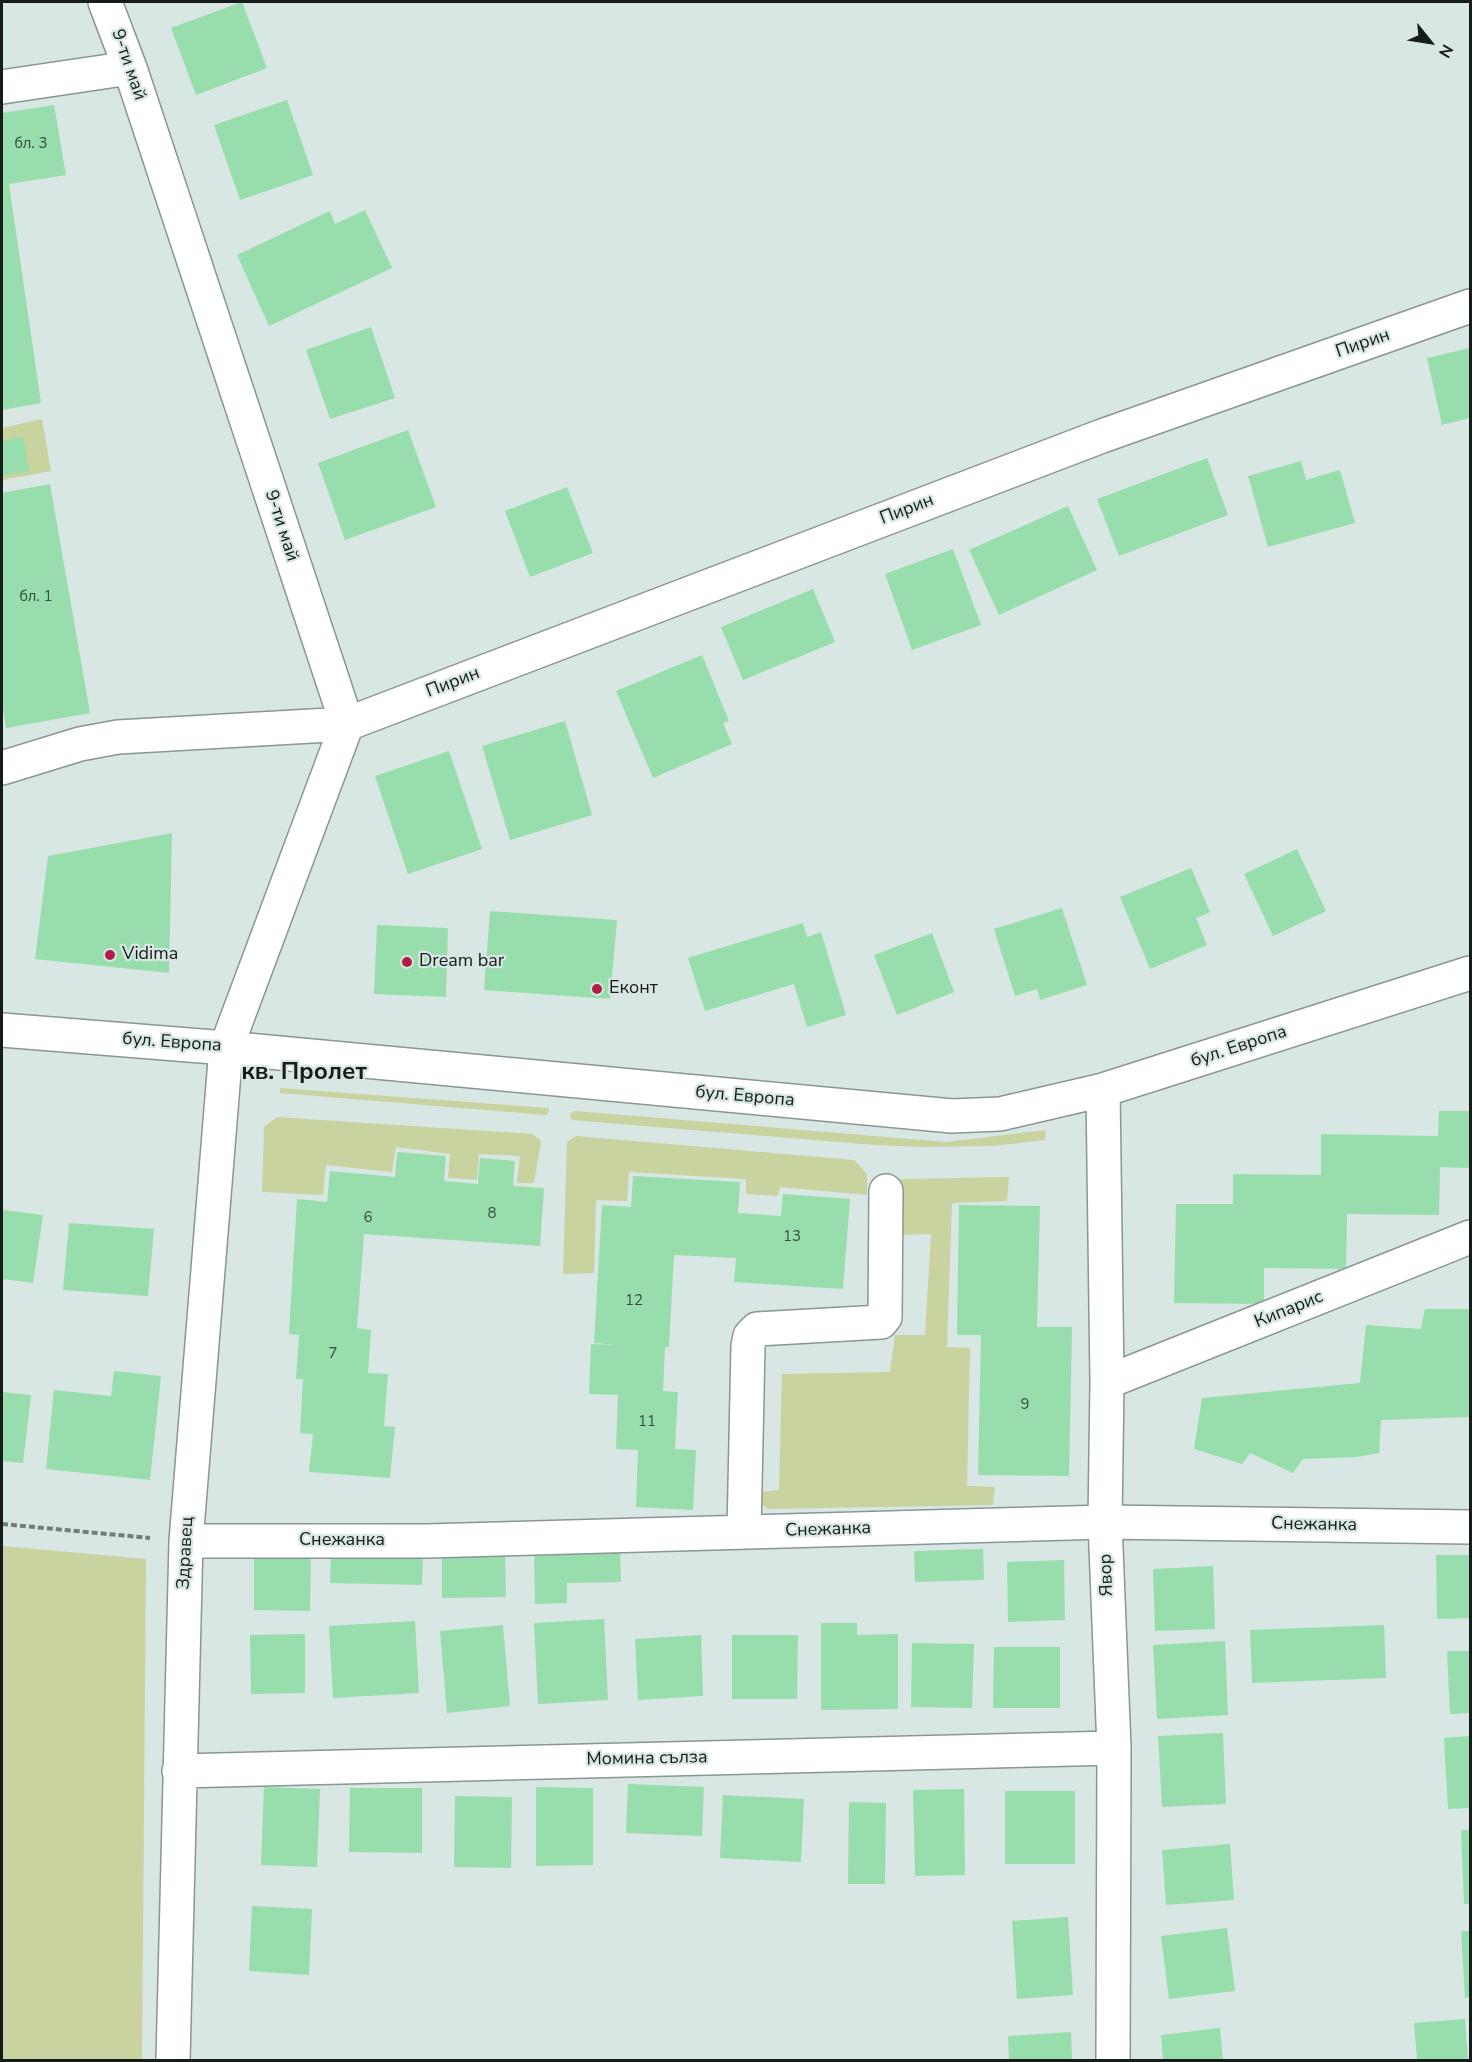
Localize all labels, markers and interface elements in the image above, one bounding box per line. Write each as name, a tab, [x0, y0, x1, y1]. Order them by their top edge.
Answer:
north arrow	[1400, 12, 1460, 72]
street label: 9-ти май	[106, 27, 150, 103]
text: N	[1433, 40, 1458, 62]
house number: бл. 3	[14, 135, 48, 153]
street label: Пирин	[1333, 325, 1393, 363]
street label: 9-ти май	[259, 488, 303, 564]
street label: Пирин	[877, 490, 937, 530]
house number: бл. 1	[19, 588, 53, 606]
street label: Пирин	[423, 663, 483, 703]
place label: Vidima	[122, 944, 178, 966]
marker: Vidima	[103, 948, 117, 962]
place label: Dream bar	[419, 951, 504, 973]
marker: Dream bar	[400, 955, 414, 969]
place label: Еконт	[609, 978, 658, 1000]
marker: Еконт	[590, 982, 604, 996]
street label: бул. Европа	[1188, 1021, 1290, 1073]
street label: бул. Европа	[122, 1029, 222, 1057]
district label: кв. Пролет	[241, 1059, 367, 1087]
street label: бул. Европа	[695, 1082, 795, 1112]
house number: 8	[488, 1205, 496, 1223]
house number: 6	[364, 1209, 372, 1227]
house number: 13	[783, 1228, 801, 1246]
street label: Кипарис	[1252, 1287, 1326, 1333]
house number: 12	[625, 1292, 643, 1310]
house number: 7	[329, 1345, 337, 1363]
house number: 9	[1021, 1396, 1029, 1414]
house number: 11	[638, 1413, 656, 1431]
street label: Снежанка	[1271, 1513, 1357, 1537]
street label: Здравец	[173, 1516, 199, 1590]
street label: Снежанка	[785, 1518, 871, 1542]
street label: Снежанка	[299, 1530, 385, 1552]
street label: Явор	[1095, 1553, 1119, 1597]
street label: Момина сълза	[586, 1747, 708, 1771]

